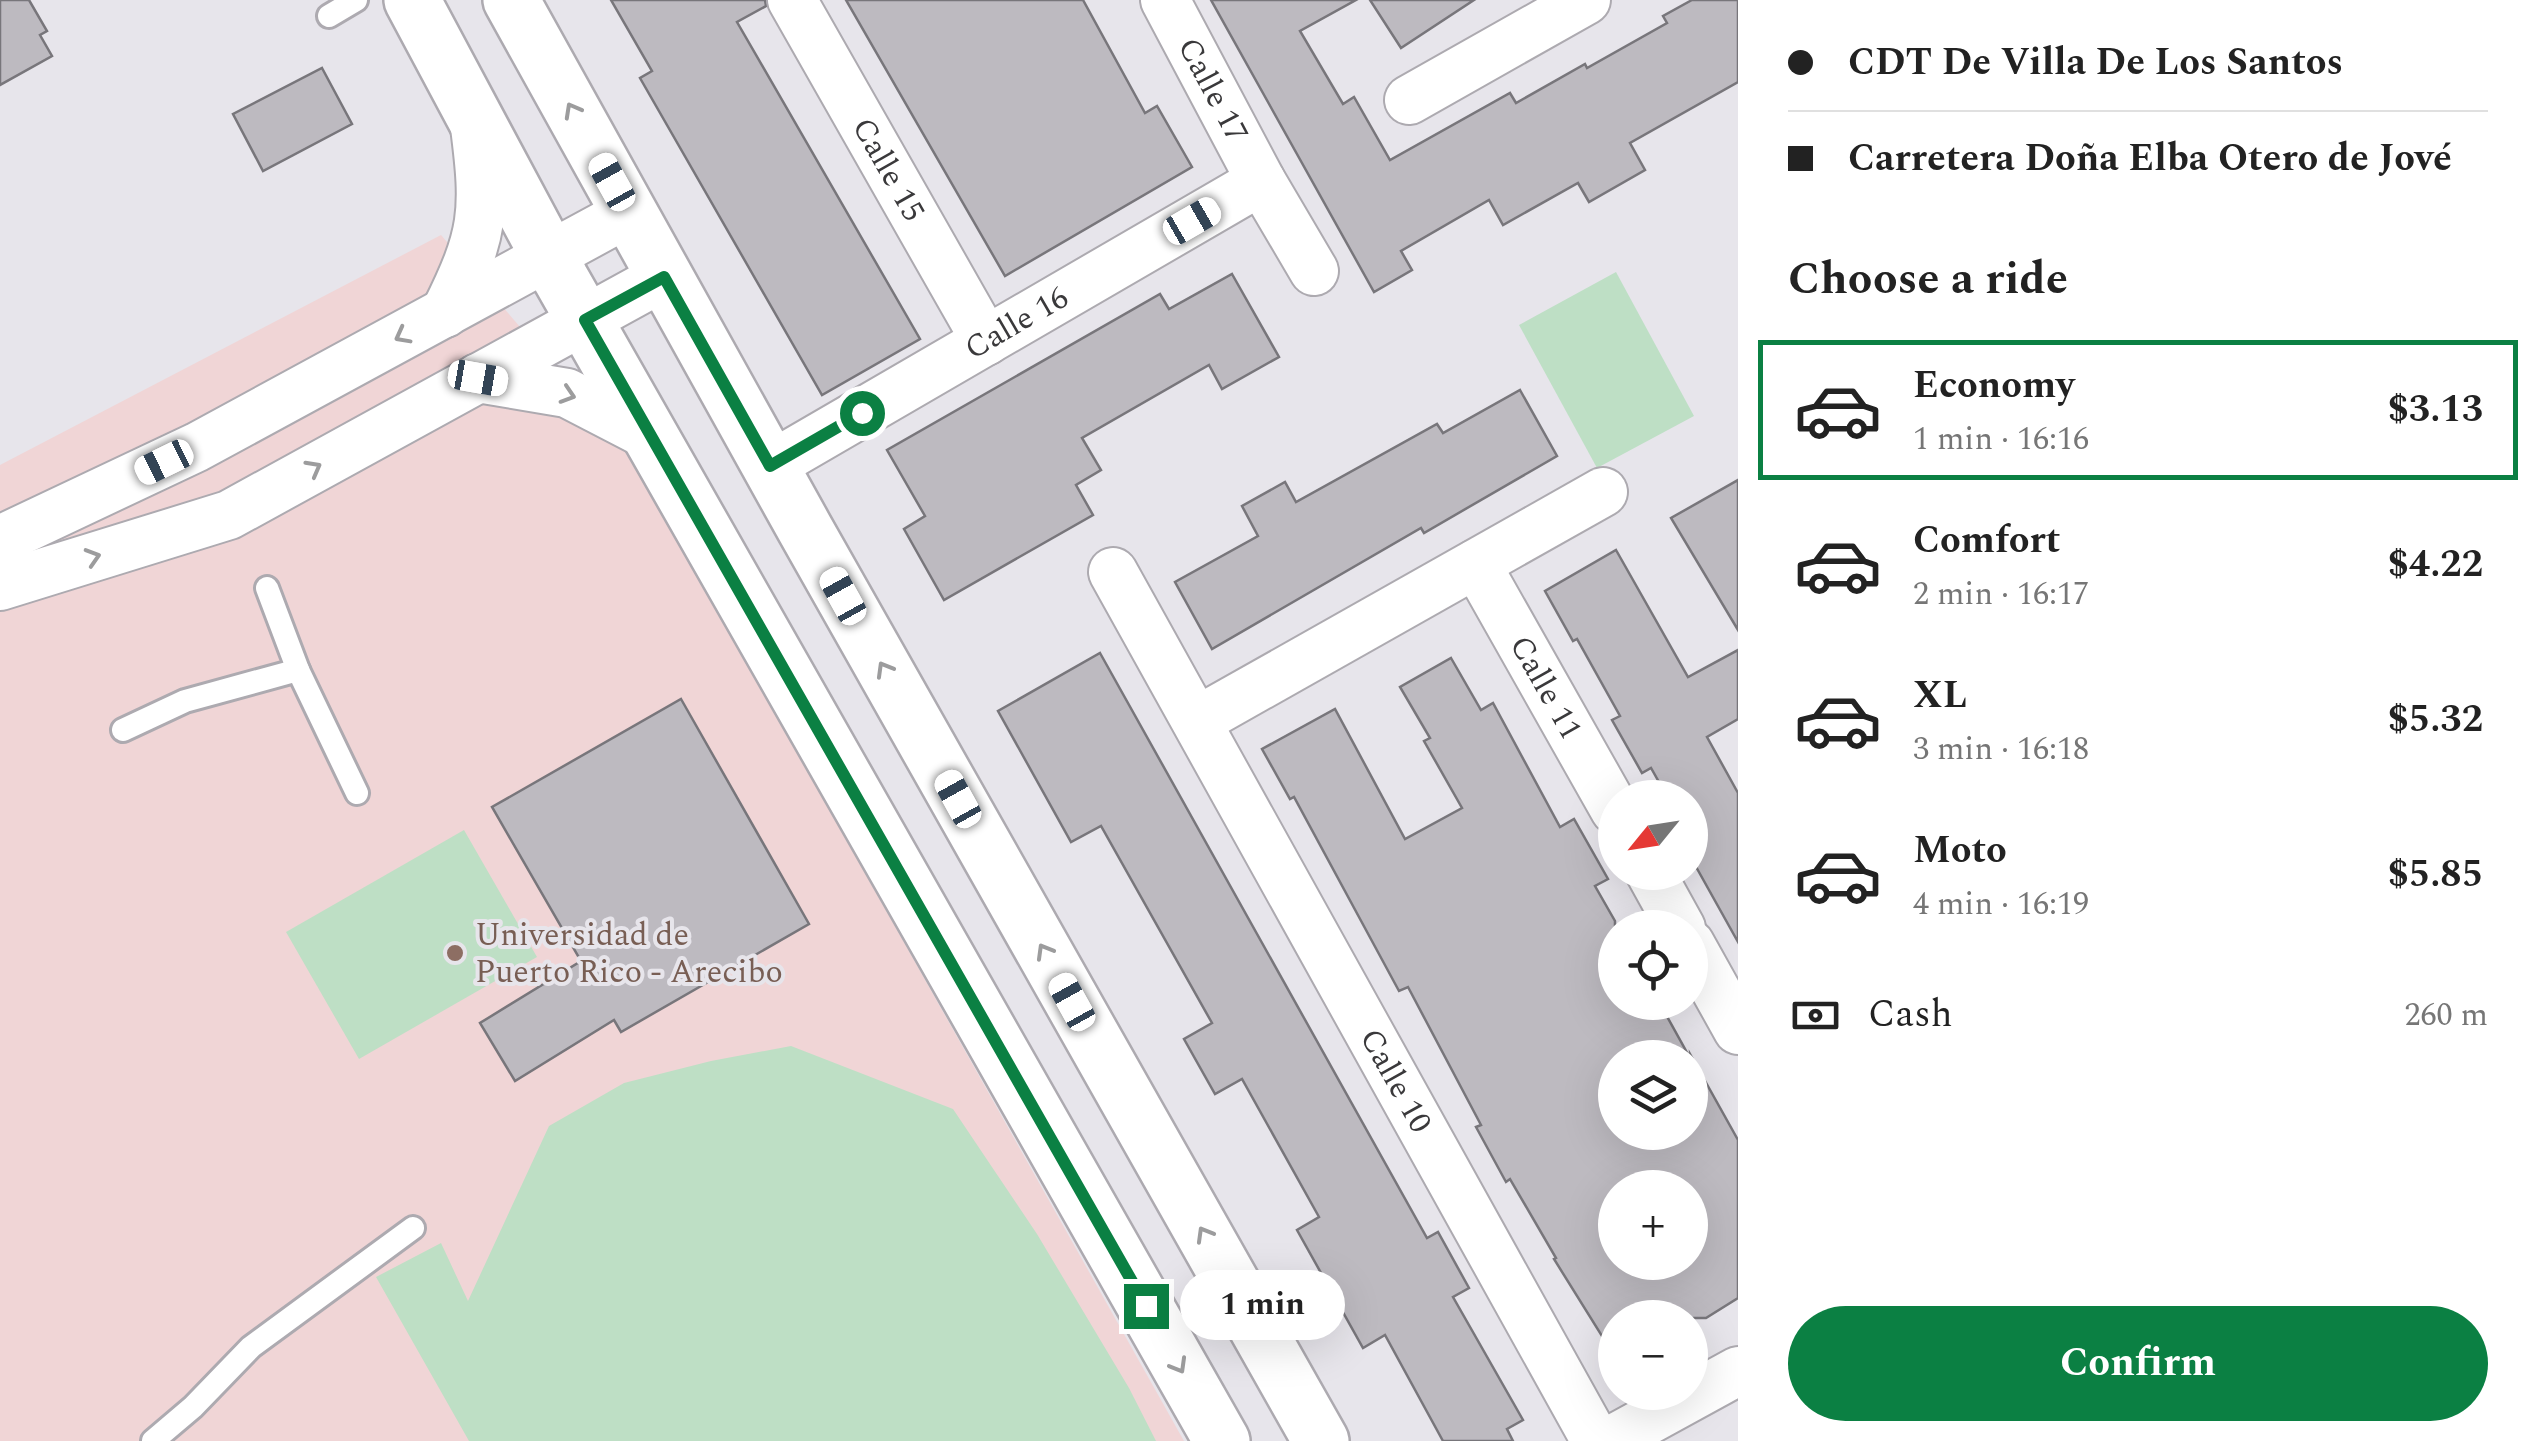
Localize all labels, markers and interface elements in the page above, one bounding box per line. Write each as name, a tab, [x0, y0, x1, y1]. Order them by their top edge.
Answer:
street label: Calle 17	[1165, 29, 1261, 152]
text: CDT De Villa De Los Santos	[1848, 34, 2343, 92]
one-way arrow	[564, 103, 584, 121]
street label: Calle 15	[839, 108, 938, 231]
text: Carretera Doña Elba Otero de Jové	[1848, 130, 2452, 188]
car	[584, 148, 640, 216]
car	[1159, 193, 1225, 249]
text: Choose a ride	[1788, 245, 2068, 314]
street label: Calle 16	[955, 273, 1078, 373]
one-way arrow	[395, 323, 413, 343]
text: Economy	[1913, 357, 2074, 415]
car	[446, 358, 510, 398]
icon: car	[1793, 365, 1883, 455]
text: $3.13	[2388, 381, 2483, 439]
one-way arrow	[558, 384, 575, 404]
route start	[840, 391, 885, 436]
text: 1 min · 16:16	[1913, 415, 2089, 464]
car	[130, 435, 198, 489]
one-way arrow	[303, 461, 322, 480]
text: Comfort	[1913, 512, 2060, 570]
icon: car	[1793, 520, 1883, 610]
text: $4.22	[2388, 536, 2483, 594]
one-way arrow	[84, 548, 101, 569]
car	[815, 562, 871, 630]
text: 2 min · 16:17	[1913, 570, 2089, 619]
street label: Calle 11	[1497, 626, 1595, 749]
one-way arrow	[877, 661, 896, 679]
text: XL	[1913, 667, 1967, 725]
icon: car	[1793, 675, 1883, 765]
text: $5.32	[2388, 691, 2483, 749]
text: 3 min · 16:18	[1913, 725, 2089, 774]
car	[930, 765, 986, 833]
north arrow	[1598, 780, 1708, 890]
map controls	[1598, 780, 1708, 1410]
text: Moto	[1913, 822, 2007, 880]
icon: car	[1793, 830, 1883, 920]
text: $5.85	[2388, 846, 2483, 904]
text: 4 min · 16:19	[1913, 880, 2089, 929]
button: locate	[1598, 910, 1708, 1020]
place label: Universidad de Puerto Rico - Arecibo	[475, 911, 783, 997]
marker: Universidad de Puerto Rico - Arecibo	[444, 942, 466, 964]
one-way arrow	[1037, 944, 1057, 962]
car	[1044, 968, 1100, 1036]
text: Cash	[1868, 986, 1953, 1044]
icon: cash	[1788, 988, 1843, 1043]
text: 260 m	[2404, 991, 2488, 1040]
street label: Calle 10	[1347, 1019, 1445, 1142]
button: layers	[1598, 1040, 1708, 1150]
button: +	[1598, 1170, 1708, 1280]
one-way arrow	[1197, 1227, 1217, 1245]
callout: 1 min	[1181, 1271, 1346, 1341]
text: 1 min	[1220, 1280, 1305, 1329]
route end	[1124, 1284, 1169, 1329]
button: −	[1598, 1300, 1708, 1410]
button: Confirm	[1788, 1306, 2488, 1421]
one-way arrow	[1167, 1356, 1187, 1374]

